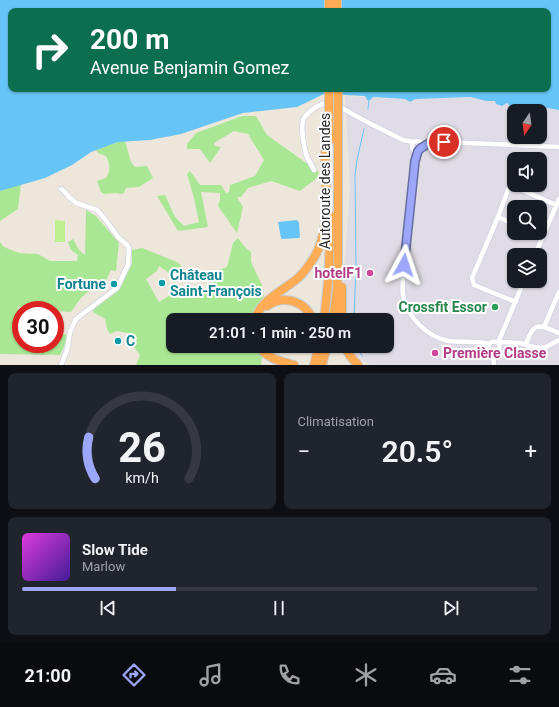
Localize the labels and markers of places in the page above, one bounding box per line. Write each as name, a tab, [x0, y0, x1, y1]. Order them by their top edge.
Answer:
pin	[427, 125, 461, 159]
place label: hotelF1	[315, 265, 362, 281]
place label: Château Saint-François	[170, 267, 262, 299]
marker: hotelF1	[365, 268, 375, 278]
place label: Fortune	[57, 276, 106, 292]
marker: Château Saint-François	[157, 278, 167, 288]
marker: Fortune	[109, 279, 119, 289]
place label: Crossfit Essor	[399, 299, 487, 315]
marker: Crossfit Essor	[490, 302, 500, 312]
place label: C	[126, 333, 135, 349]
marker: C	[113, 336, 123, 346]
place label: Première Classe	[443, 345, 547, 361]
marker: Première Classe	[430, 348, 440, 358]

